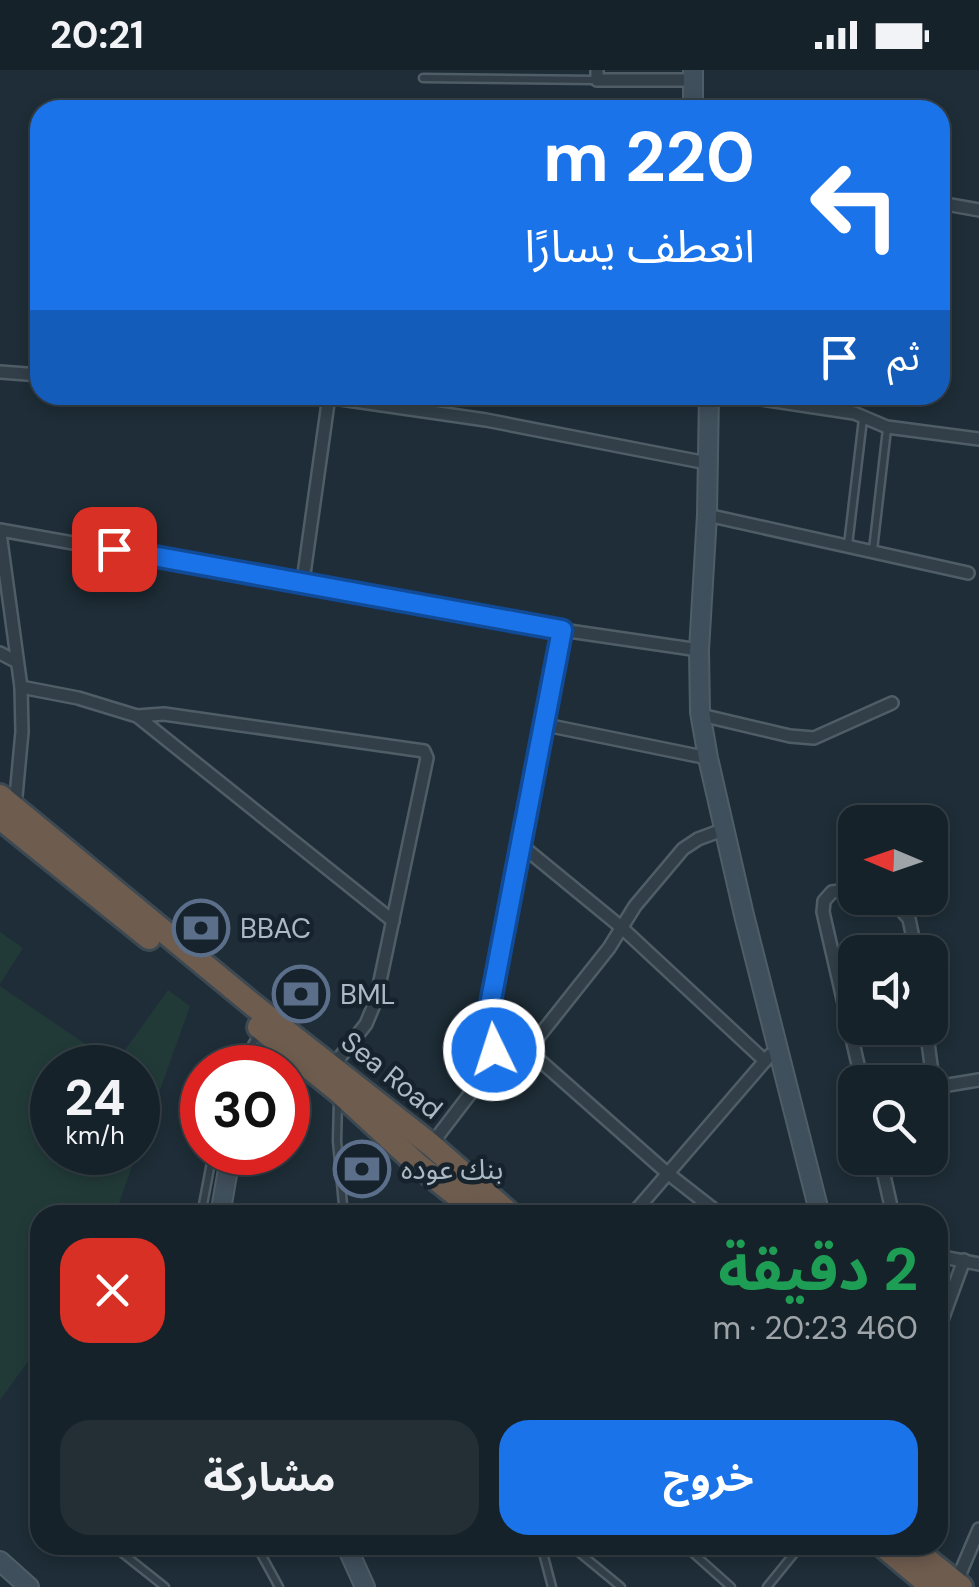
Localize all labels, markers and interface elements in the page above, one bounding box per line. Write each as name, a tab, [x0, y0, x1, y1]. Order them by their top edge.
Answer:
text: 20:21	[50, 10, 144, 60]
text: 220 m	[543, 112, 755, 203]
icon: left	[790, 140, 920, 270]
text: انعطف يسارًا	[525, 217, 755, 276]
icon: arrive	[812, 330, 867, 385]
text: ثم	[887, 332, 920, 382]
pin	[72, 507, 157, 592]
icon: arrive	[87, 522, 142, 577]
north arrow	[838, 805, 948, 915]
map controls	[838, 805, 948, 1175]
bank icon: BBAC	[171, 898, 231, 958]
place label: BBAC	[240, 910, 311, 947]
button: sound	[838, 935, 948, 1045]
bank icon: BML	[271, 964, 331, 1024]
place label: BML	[340, 976, 395, 1013]
position arrow	[442, 998, 546, 1102]
street label: Sea Road	[333, 1023, 450, 1128]
speed limit sign: 30	[180, 1045, 310, 1175]
text: 24	[65, 1065, 126, 1131]
button: search	[838, 1065, 948, 1175]
text: km/h	[65, 1119, 125, 1152]
bank icon: بنك عوده	[332, 1139, 392, 1199]
place label: بنك عوده	[401, 1151, 503, 1188]
text: 2 دقيقة	[718, 1230, 918, 1309]
button: close	[60, 1238, 165, 1343]
text: 460 m · 20:23	[712, 1307, 918, 1349]
button: مشاركة	[60, 1420, 479, 1535]
button: خروج	[499, 1420, 918, 1535]

